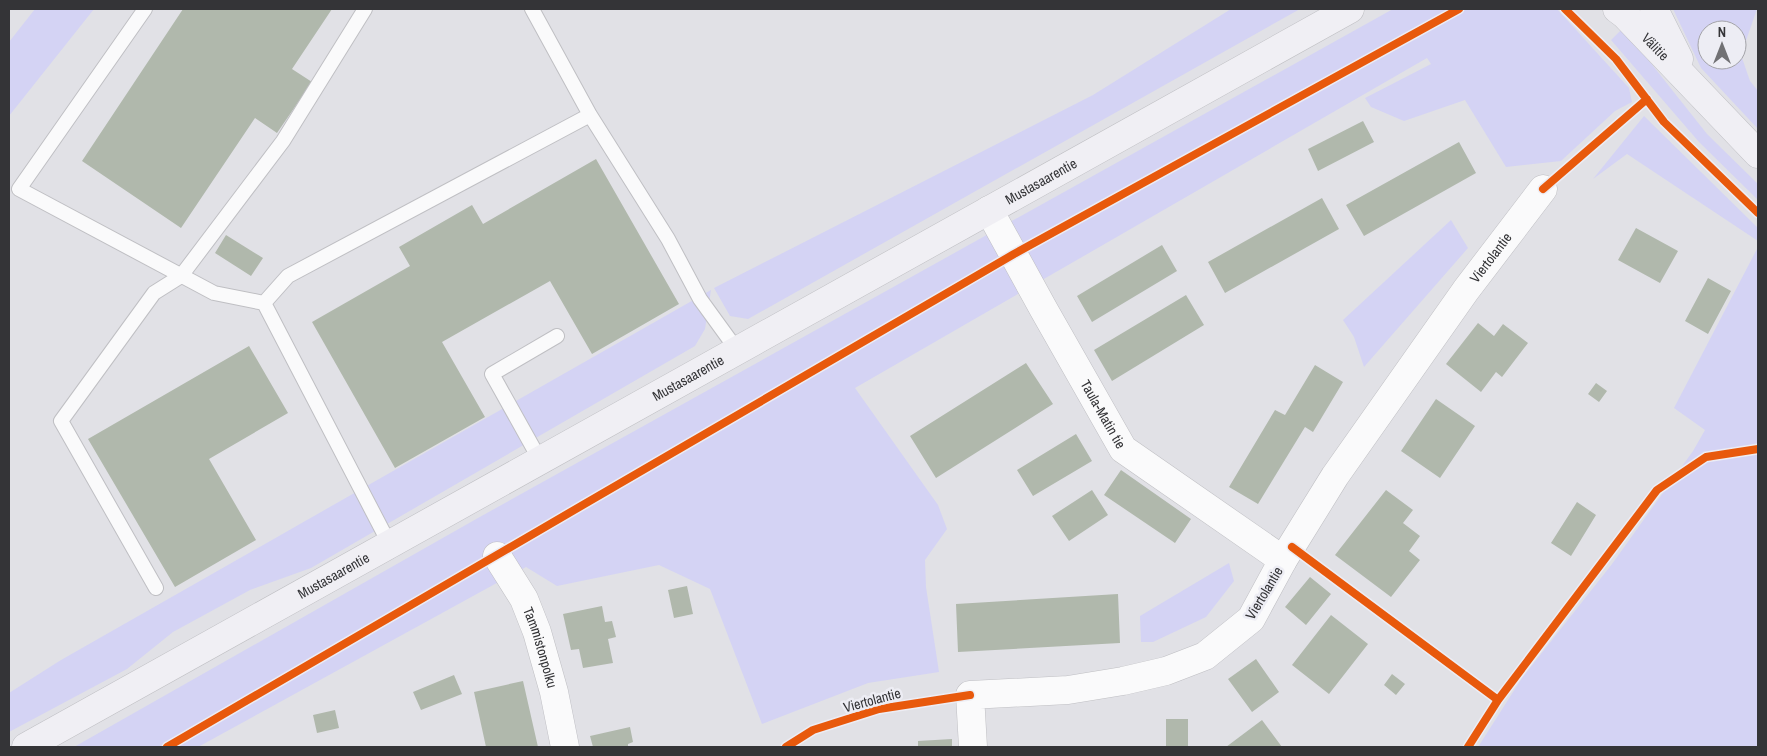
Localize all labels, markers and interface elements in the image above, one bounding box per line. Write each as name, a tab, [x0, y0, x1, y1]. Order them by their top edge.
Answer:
north arrow	[1697, 20, 1747, 70]
text: N	[1718, 23, 1726, 41]
street label: Välitie	[1638, 29, 1673, 64]
street label: Mustasaarentie	[1002, 154, 1080, 208]
street label: Viertolantie	[1466, 229, 1516, 286]
street label: Mustasaarentie	[649, 351, 727, 405]
street label: Taula-Matin tie	[1077, 377, 1130, 452]
street label: Mustasaarentie	[294, 548, 372, 603]
street label: Viertolantie	[1241, 563, 1287, 623]
street label: Tammistonpolku	[519, 604, 561, 690]
street label: Viertolantie	[841, 684, 903, 716]

